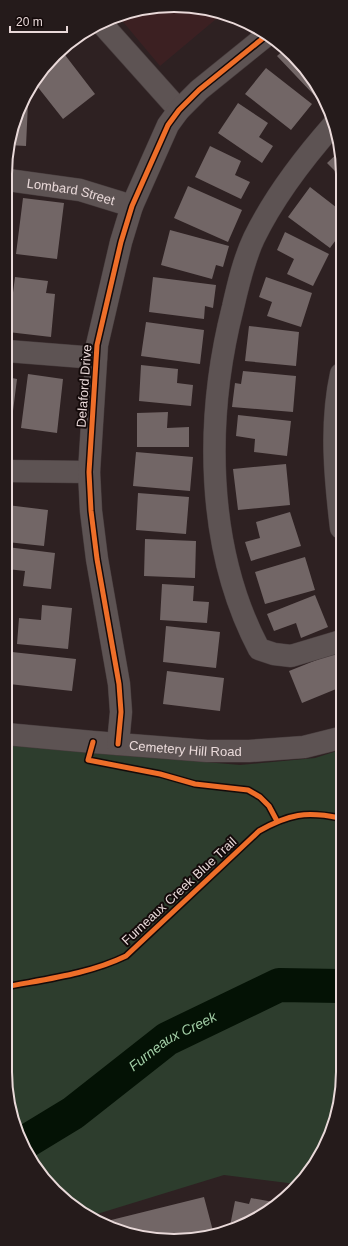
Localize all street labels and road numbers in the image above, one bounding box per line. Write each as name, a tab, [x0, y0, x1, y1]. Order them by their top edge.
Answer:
street label: Lombard Street	[26, 175, 117, 208]
street label: Delaford Drive	[74, 344, 94, 428]
street label: Cemetery Hill Road	[129, 737, 242, 759]
street label: Furneaux Creek Blue Trail	[119, 834, 239, 948]

